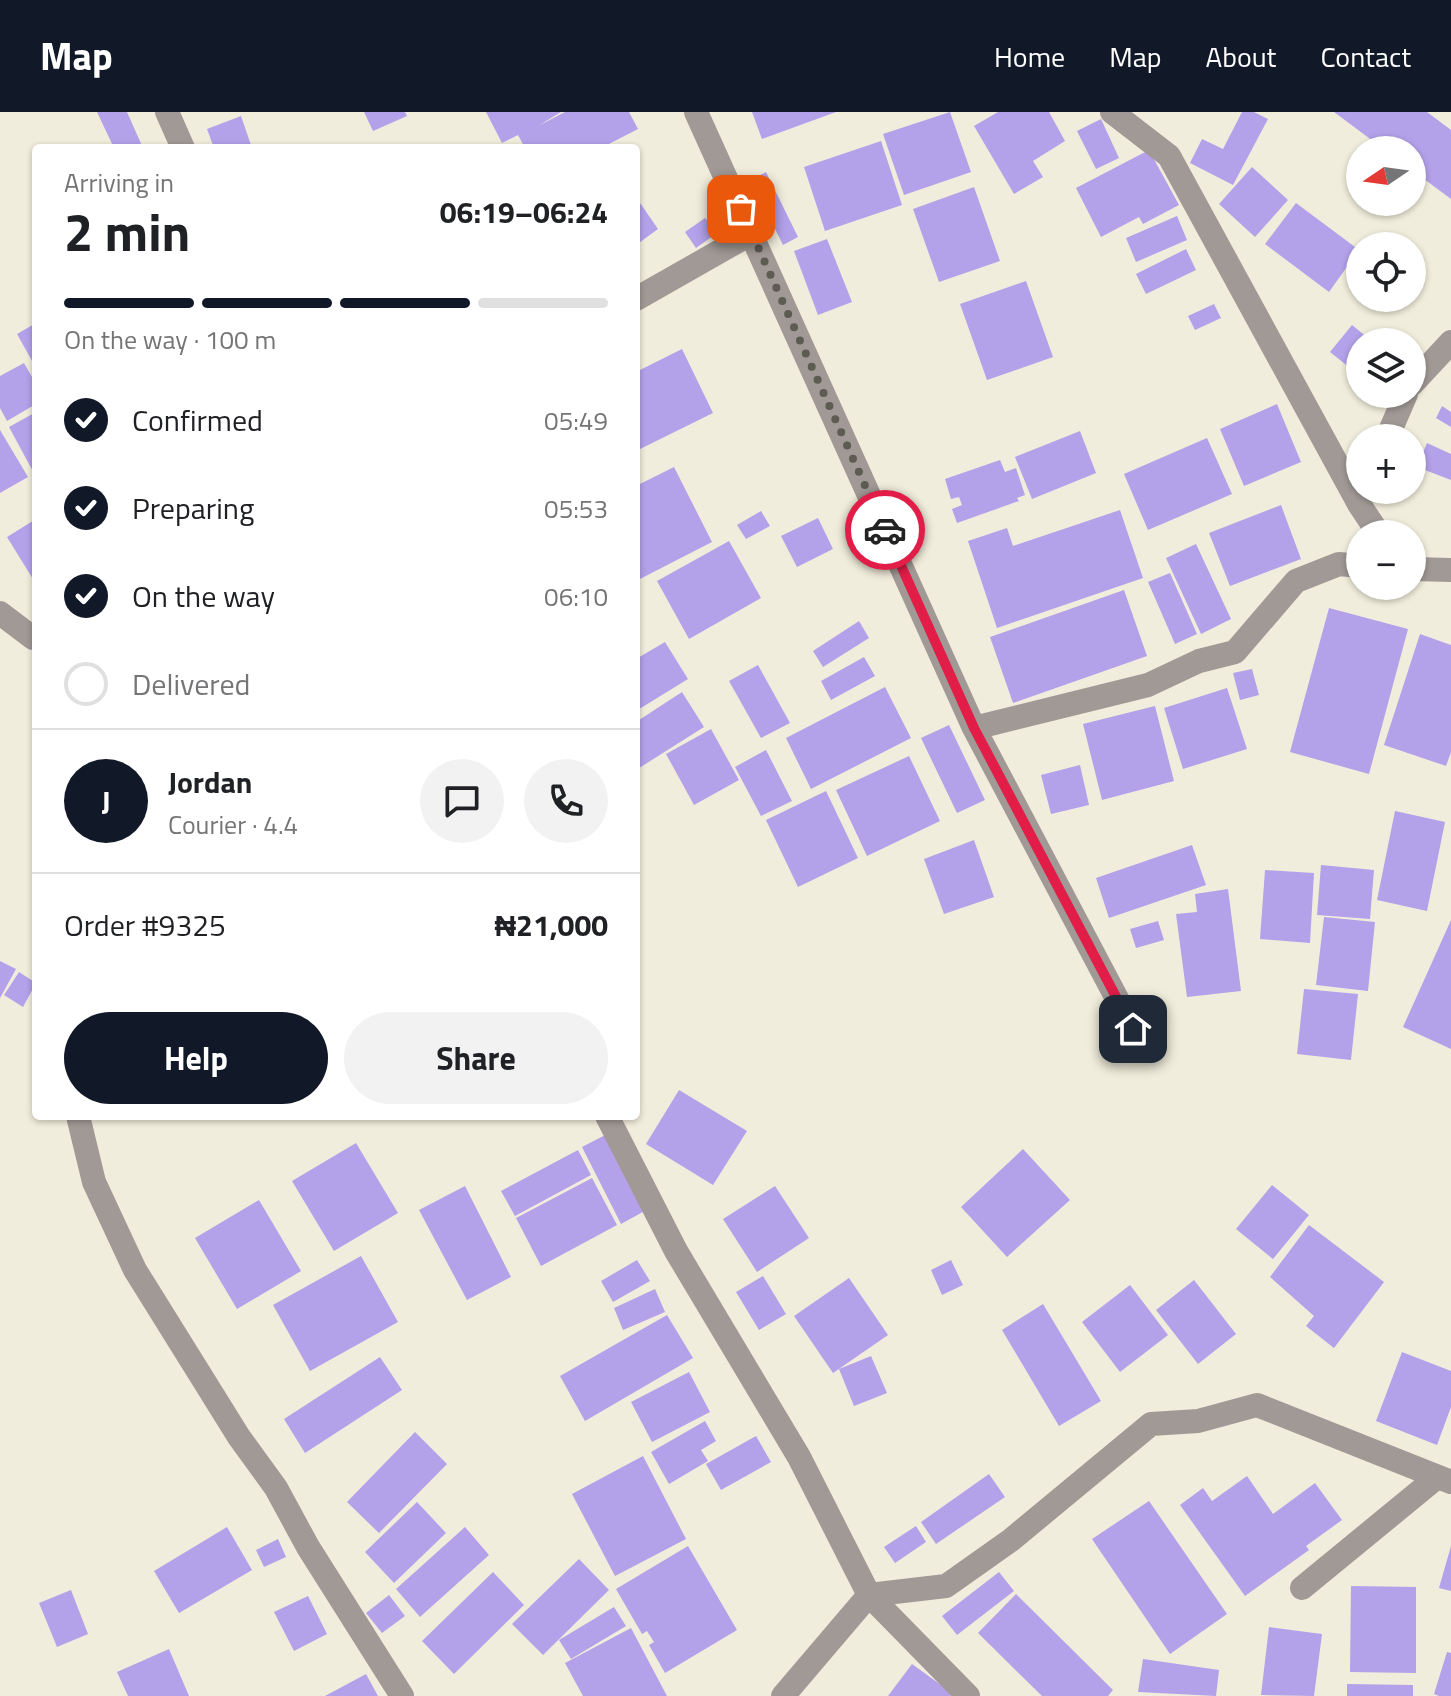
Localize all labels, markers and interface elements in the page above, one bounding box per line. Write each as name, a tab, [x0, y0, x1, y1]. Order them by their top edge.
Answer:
text: Map	[40, 27, 113, 85]
text: Home	[994, 35, 1065, 78]
text: Map	[1109, 35, 1162, 78]
text: About	[1206, 35, 1276, 78]
text: Contact	[1320, 35, 1411, 78]
north arrow	[1346, 136, 1426, 216]
map controls	[1346, 136, 1426, 600]
text: Arriving in	[64, 163, 174, 202]
pin	[707, 175, 775, 243]
icon: bag	[719, 187, 763, 231]
text: 06:19–06:24	[440, 189, 608, 235]
text: 2 min	[64, 192, 190, 271]
button: locate	[1346, 232, 1426, 312]
text: On the way · 100 m	[64, 320, 276, 359]
button: layers	[1346, 328, 1426, 408]
text: Confirmed	[132, 397, 263, 443]
icon: check	[64, 398, 108, 442]
text: 05:49	[544, 401, 608, 440]
button: +	[1346, 424, 1426, 504]
text: Preparing	[132, 485, 254, 531]
icon: check	[64, 486, 108, 530]
text: 05:53	[544, 489, 608, 528]
courier	[845, 490, 925, 570]
icon: car	[863, 508, 907, 552]
button: −	[1346, 520, 1426, 600]
text: On the way	[132, 573, 275, 619]
icon: check	[64, 574, 108, 618]
text: 06:10	[544, 577, 608, 616]
text: Delivered	[132, 661, 250, 707]
text: Jordan	[168, 759, 252, 805]
button: chat	[420, 759, 504, 843]
button: phone	[524, 759, 608, 843]
text: J	[101, 778, 111, 824]
text: Courier · 4.4	[168, 805, 298, 844]
text: Order #9325	[64, 902, 226, 948]
text: ₦21,000	[494, 902, 608, 948]
pin	[1099, 995, 1167, 1063]
icon: home	[1111, 1007, 1155, 1051]
button: Help	[64, 1012, 328, 1104]
button: Share	[344, 1012, 608, 1104]

